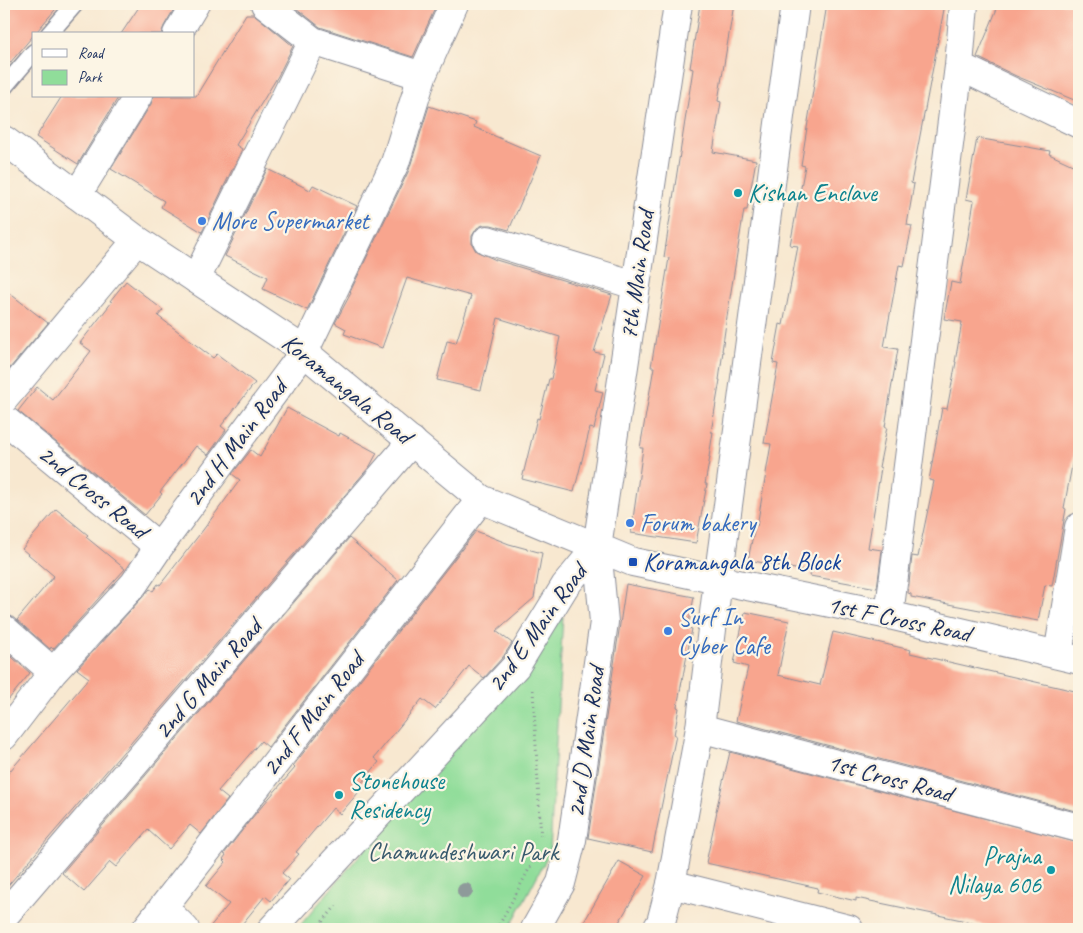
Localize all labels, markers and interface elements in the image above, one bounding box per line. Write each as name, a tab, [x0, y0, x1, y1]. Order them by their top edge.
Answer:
legend	[32, 32, 195, 98]
text: Road	[78, 44, 105, 63]
text: Park	[78, 68, 103, 87]
place label: Kishan Enclave	[748, 177, 879, 209]
marker: Kishan Enclave	[732, 187, 744, 199]
street label: 7th Main Road	[612, 204, 662, 342]
place label: More Supermarket	[212, 205, 371, 237]
marker: More Supermarket	[196, 215, 208, 227]
street label: Koramangala Road	[275, 327, 421, 453]
street label: 2nd H Main Road	[178, 370, 297, 513]
street label: 2nd Cross Road	[31, 438, 157, 548]
place label: Forum bakery	[640, 507, 758, 539]
marker: Forum bakery	[624, 517, 636, 529]
place label: Koramangala 8th Block	[643, 546, 842, 578]
street label: 2nd E Main Road	[480, 554, 597, 698]
marker: Koramangala 8th Block	[627, 556, 639, 568]
street label: 1st F Cross Road	[824, 588, 977, 650]
place label: Surf In Cyber Cafe	[678, 601, 772, 662]
street label: 2nd G Main Road	[147, 609, 272, 746]
marker: Surf In Cyber Cafe	[662, 625, 674, 637]
street label: 2nd F Main Road	[255, 642, 374, 782]
street label: 2nd D Main Road	[560, 661, 613, 819]
street label: 1st Cross Road	[824, 746, 959, 811]
place label: Stonehouse Residency	[349, 765, 446, 826]
marker: Stonehouse Residency	[333, 789, 345, 801]
park label: Chamundeshwari Park	[368, 836, 560, 868]
place label: Prajna Nilaya 606	[948, 840, 1043, 901]
marker: Prajna Nilaya 606	[1045, 864, 1057, 876]

